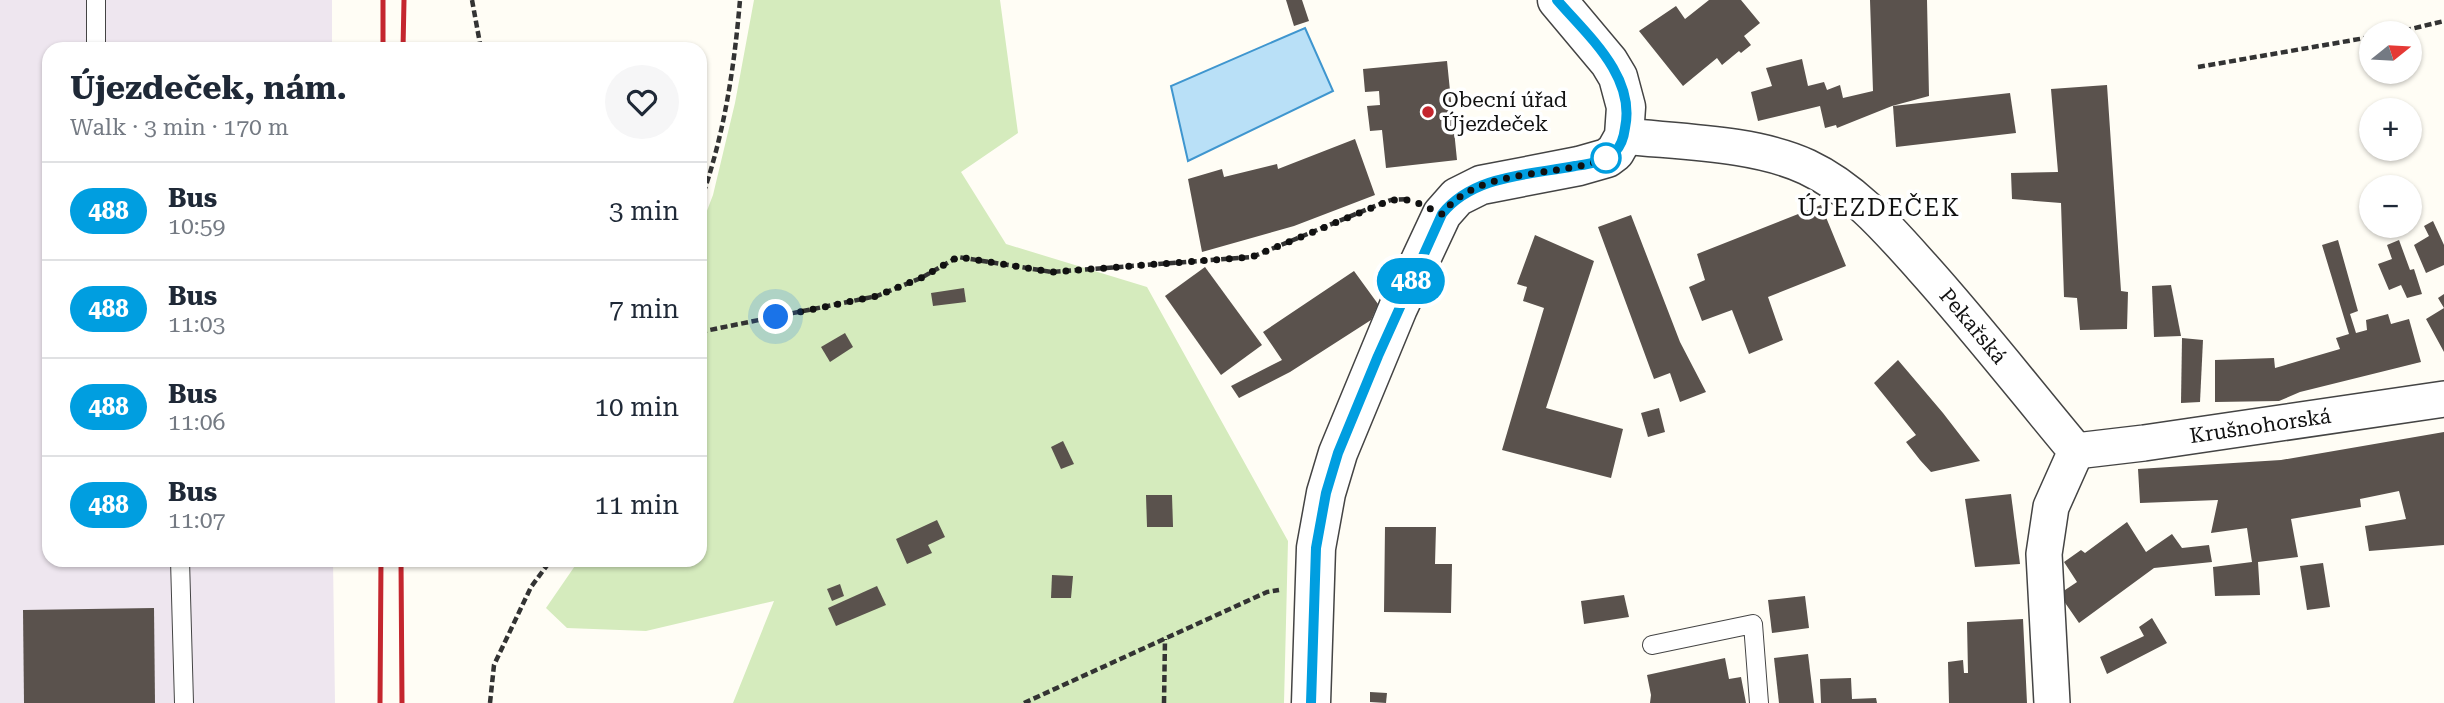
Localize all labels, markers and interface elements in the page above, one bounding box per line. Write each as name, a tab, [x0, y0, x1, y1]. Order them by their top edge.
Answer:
north arrow	[2359, 21, 2422, 84]
map controls	[2359, 21, 2422, 238]
button: heart	[605, 65, 679, 139]
text: Újezdeček, nám.	[70, 68, 347, 107]
place label: Obecní úřad Újezdeček	[1442, 88, 1568, 136]
button: +	[2359, 98, 2422, 161]
marker: Obecní úřad Újezdeček	[1420, 104, 1436, 120]
text: Walk · 3 min · 170 m	[70, 114, 289, 141]
unlabelled marker	[1591, 143, 1621, 173]
button: −	[2359, 175, 2422, 238]
text: Bus	[168, 183, 217, 213]
district label: ÚJEZDEČEK	[1797, 193, 1961, 222]
text: 3 min	[609, 196, 679, 226]
text: 488	[88, 197, 129, 225]
text: 10:59	[168, 213, 225, 240]
line badge: 488	[1371, 258, 1451, 304]
text: 488	[1391, 267, 1431, 295]
text: Bus	[168, 281, 217, 311]
street label: Pekařská	[1935, 284, 2012, 369]
text: 7 min	[609, 294, 679, 324]
text: 488	[88, 295, 129, 323]
your location	[758, 299, 793, 334]
text: 11:03	[168, 311, 225, 338]
text: Bus	[168, 379, 217, 409]
text: 10 min	[595, 392, 679, 422]
text: 488	[88, 393, 129, 421]
street label: Krušnohorská	[2188, 404, 2333, 448]
text: 11:06	[168, 409, 225, 436]
text: Bus	[168, 477, 217, 507]
text: 11 min	[595, 490, 679, 520]
text: 488	[88, 491, 129, 519]
text: 11:07	[168, 507, 225, 534]

